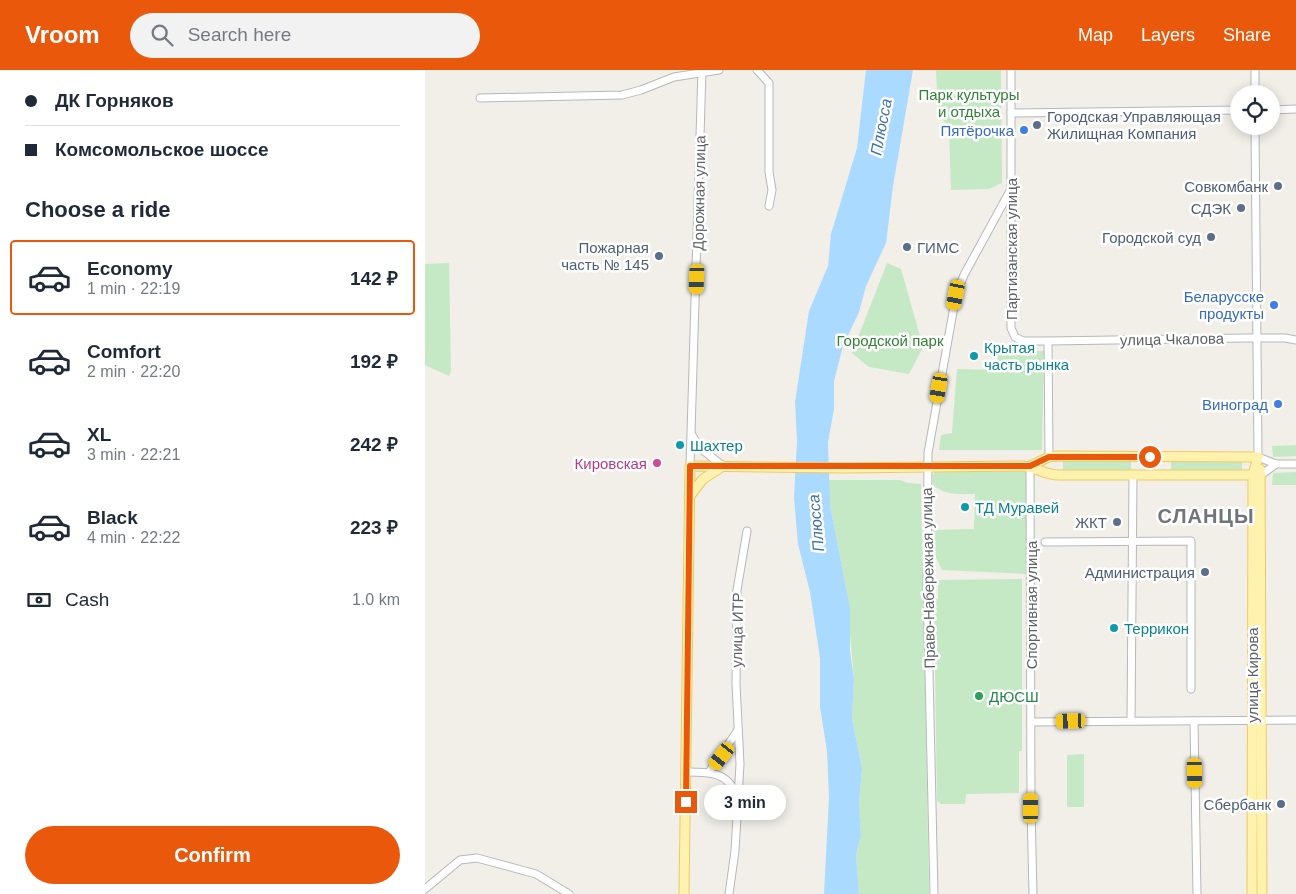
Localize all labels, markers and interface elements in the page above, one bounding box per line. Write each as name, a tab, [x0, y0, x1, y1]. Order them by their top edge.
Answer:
search box	[130, 13, 480, 58]
text: Vroom	[25, 21, 100, 48]
icon: search	[148, 21, 176, 49]
text: Search here	[188, 24, 291, 45]
text: Map	[1078, 25, 1113, 45]
text: Layers	[1141, 25, 1195, 45]
text: Share	[1223, 25, 1271, 45]
map controls	[1230, 85, 1280, 135]
button: locate	[1230, 85, 1280, 135]
park label: Парк культуры и отдыха	[919, 86, 1020, 120]
text: ДК Горняков	[55, 90, 174, 111]
water label: Плюсса	[867, 97, 895, 157]
place label: Городская Управляющая Жилищная Компания	[1047, 108, 1221, 142]
marker: Городская Управляющая Жилищная Компания	[1031, 119, 1043, 131]
place label: Пятёрочка	[940, 122, 1015, 139]
marker: Пятёрочка	[1018, 124, 1030, 136]
street label: Дорожная улица	[689, 135, 709, 251]
text: Комсомольское шоссе	[55, 139, 269, 160]
street label: Партизанская улица	[1003, 177, 1020, 320]
place label: Совкомбанк	[1184, 178, 1268, 195]
marker: Совкомбанк	[1272, 180, 1284, 192]
text: Choose a ride	[25, 197, 170, 222]
place label: СДЭК	[1191, 200, 1231, 217]
marker: СДЭК	[1235, 202, 1247, 214]
place label: Городской суд	[1102, 229, 1201, 246]
marker: Городской суд	[1205, 231, 1217, 243]
place label: Пожарная часть № 145	[561, 239, 649, 273]
place label: ГИМС	[917, 239, 959, 256]
marker: ГИМС	[901, 241, 913, 253]
marker: Пожарная часть № 145	[653, 250, 665, 262]
icon: car	[27, 255, 72, 300]
text: Economy	[87, 258, 173, 279]
car	[688, 264, 705, 294]
text: 142 ₽	[350, 268, 398, 289]
car	[945, 279, 966, 311]
text: 1 min · 22:19	[87, 280, 180, 297]
place label: Беларусске продукты	[1184, 288, 1264, 322]
marker: Беларусске продукты	[1268, 299, 1280, 311]
street label: улица Чкалова	[1120, 330, 1225, 348]
park label: Городской парк	[836, 332, 944, 349]
icon: car	[27, 338, 72, 383]
place label: Крытая часть рынка	[984, 339, 1070, 373]
text: Comfort	[87, 341, 161, 362]
marker: Крытая часть рынка	[968, 350, 980, 362]
text: 192 ₽	[350, 351, 398, 372]
text: 2 min · 22:20	[87, 363, 180, 380]
car	[929, 372, 948, 404]
place label: Виноград	[1202, 396, 1268, 413]
marker: Виноград	[1272, 398, 1284, 410]
icon: car	[27, 421, 72, 466]
text: XL	[87, 424, 111, 445]
text: 242 ₽	[350, 434, 398, 455]
place label: Шахтер	[690, 437, 743, 454]
marker: Шахтер	[674, 439, 686, 451]
text: 3 min · 22:21	[87, 446, 180, 463]
route start	[1139, 446, 1161, 468]
place label: Кировская	[575, 455, 647, 472]
marker: Кировская	[651, 457, 663, 469]
street label: Право-Набережная улица	[918, 487, 938, 669]
water label: Плюсса	[805, 493, 827, 552]
place label: ТД Муравей	[975, 499, 1059, 516]
marker: ТД Муравей	[959, 501, 971, 513]
icon: car	[27, 504, 72, 549]
district label: СЛАНЦЫ	[1157, 505, 1255, 527]
text: Black	[87, 507, 138, 528]
place label: ЖКТ	[1075, 514, 1107, 531]
marker: ЖКТ	[1111, 516, 1123, 528]
text: 223 ₽	[350, 517, 398, 538]
text: 4 min · 22:22	[87, 529, 180, 546]
street label: Спортивная улица	[1023, 540, 1040, 669]
place label: Администрация	[1085, 564, 1195, 581]
marker: Администрация	[1199, 566, 1211, 578]
icon: cash	[25, 586, 53, 614]
text: Cash	[65, 589, 109, 610]
text: 1.0 km	[352, 591, 400, 608]
street label: улица ИТР	[728, 592, 746, 668]
place label: Террикон	[1124, 620, 1189, 637]
marker: Террикон	[1108, 622, 1120, 634]
street label: улица Кирова	[1244, 627, 1261, 723]
place label: ДЮСШ	[989, 688, 1039, 705]
marker: ДЮСШ	[973, 690, 985, 702]
car	[1055, 713, 1086, 729]
car	[706, 740, 737, 772]
car	[1187, 758, 1202, 788]
callout: 3 min	[703, 784, 786, 820]
route end	[675, 791, 697, 813]
car	[1023, 793, 1038, 823]
text: 3 min	[724, 794, 766, 811]
place label: Сбербанк	[1204, 796, 1271, 813]
marker: Сбербанк	[1275, 798, 1287, 810]
button: Confirm	[25, 826, 400, 884]

